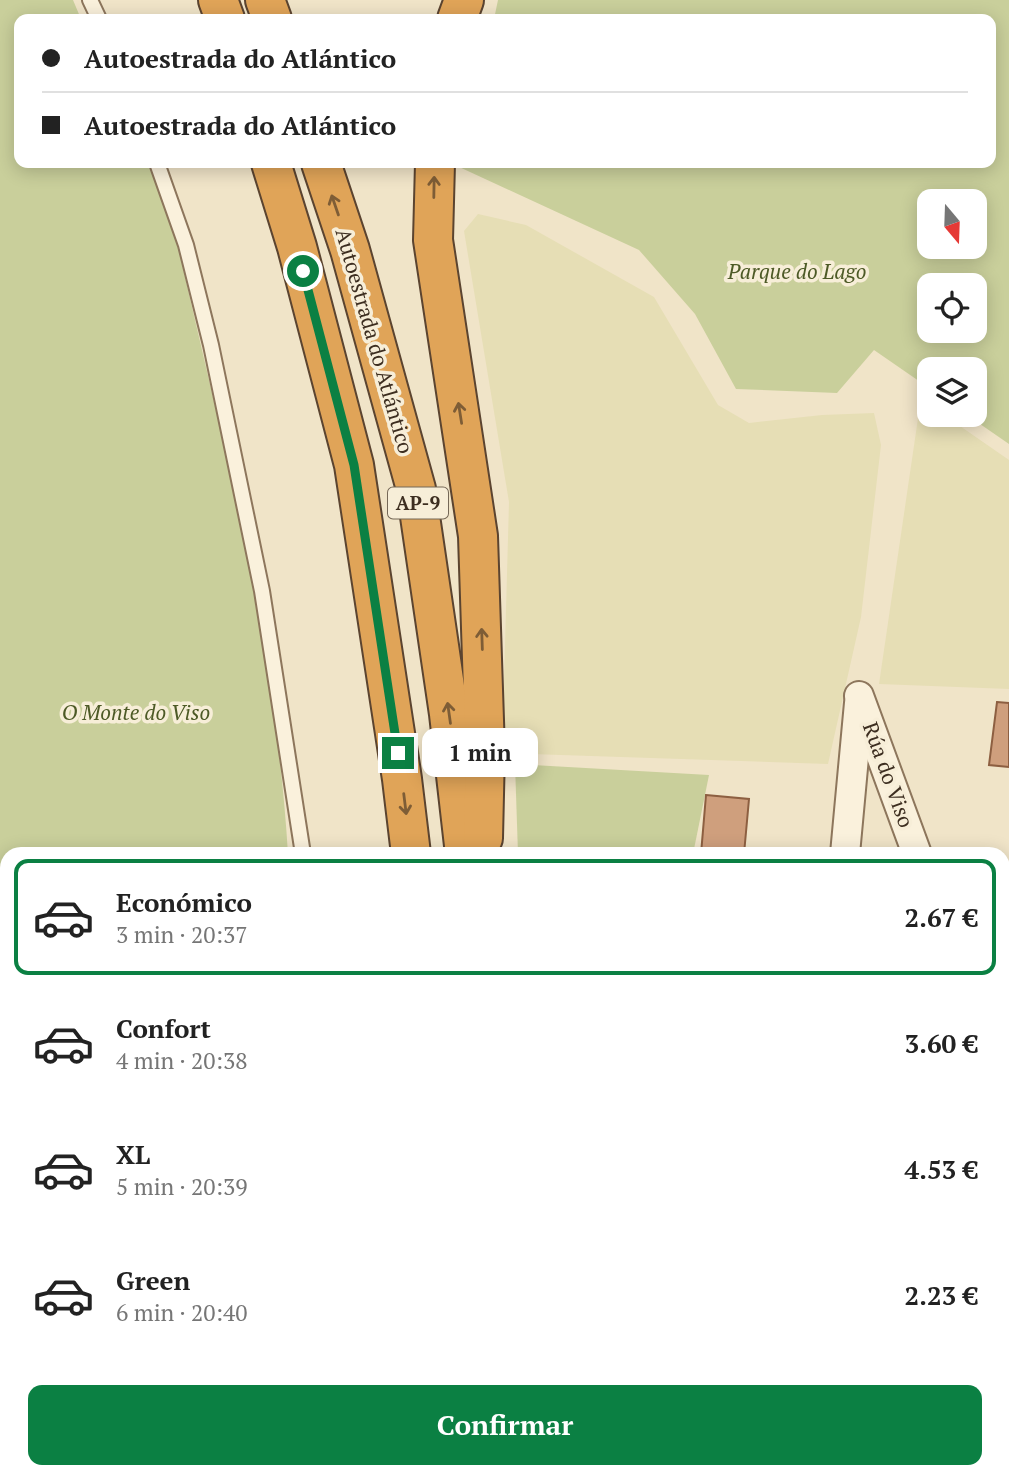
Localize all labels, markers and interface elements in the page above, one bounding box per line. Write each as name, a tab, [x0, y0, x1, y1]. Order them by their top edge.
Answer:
text: Autoestrada do Atlántico	[84, 41, 396, 75]
text: Autoestrada do Atlántico	[84, 108, 396, 142]
one-way arrow	[428, 176, 441, 199]
north arrow	[917, 189, 987, 259]
map controls	[917, 189, 987, 427]
one-way arrow	[328, 195, 340, 217]
street label: Autoestrada do Atlántico	[329, 225, 421, 457]
route start	[287, 255, 319, 287]
park label: Parque do Lago	[727, 257, 866, 285]
button: locate	[917, 273, 987, 343]
button: layers	[917, 357, 987, 427]
one-way arrow	[453, 402, 466, 425]
road number: AP-9	[388, 488, 448, 518]
one-way arrow	[475, 628, 488, 651]
park label: O Monte do Viso	[62, 698, 210, 726]
one-way arrow	[442, 702, 455, 725]
street label: Rúa do Viso	[857, 718, 921, 831]
callout: 1 min	[422, 728, 538, 778]
route end	[382, 737, 414, 769]
text: 1 min	[449, 737, 511, 768]
one-way arrow	[399, 792, 412, 815]
text: Económico	[116, 885, 252, 919]
icon: car	[32, 886, 95, 949]
text: 2.67 €	[905, 900, 978, 934]
text: 3 min · 20:37	[116, 919, 248, 950]
text: Confort	[116, 1011, 211, 1045]
icon: car	[32, 1012, 95, 1075]
text: 3.60 €	[905, 1026, 978, 1060]
text: 4 min · 20:38	[116, 1045, 248, 1076]
text: XL	[116, 1137, 150, 1171]
icon: car	[32, 1138, 95, 1201]
text: 4.53 €	[905, 1152, 978, 1186]
text: 5 min · 20:39	[116, 1171, 248, 1202]
text: Green	[116, 1263, 190, 1297]
icon: car	[32, 1264, 95, 1327]
text: 2.23 €	[905, 1278, 978, 1312]
text: 6 min · 20:40	[116, 1297, 248, 1328]
button: Confirmar	[28, 1385, 982, 1465]

